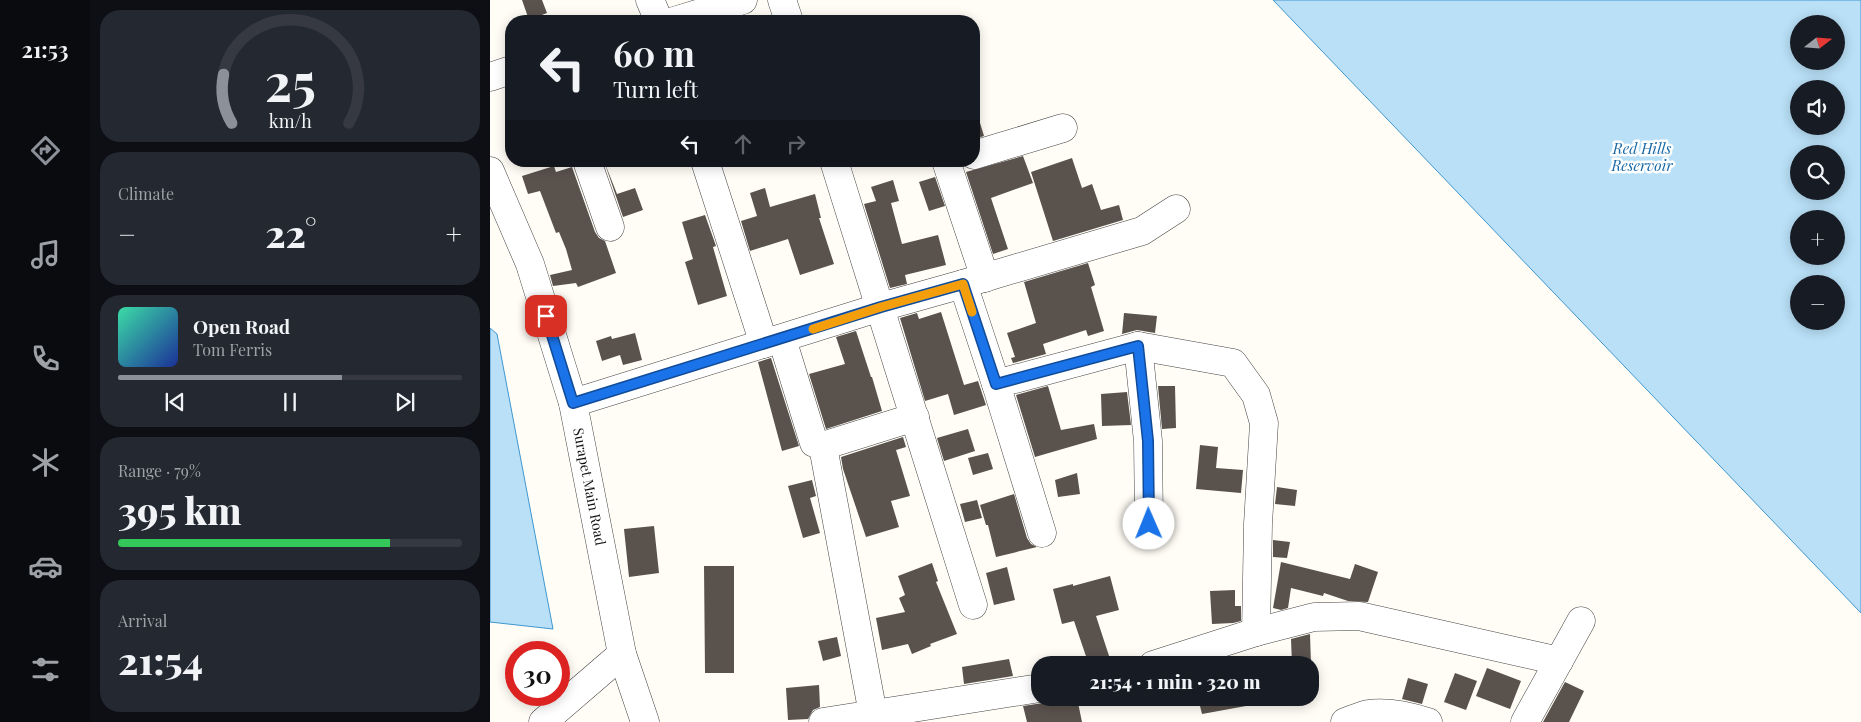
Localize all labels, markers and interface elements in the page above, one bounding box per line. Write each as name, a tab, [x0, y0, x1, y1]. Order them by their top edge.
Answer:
north arrow	[1790, 15, 1845, 70]
map controls	[1790, 15, 1845, 330]
text: 60 m	[613, 29, 695, 76]
text: 21:53	[21, 34, 69, 64]
icon: left	[530, 35, 595, 100]
text: 25	[264, 46, 316, 115]
text: Turn left	[613, 74, 698, 104]
button: sound	[1790, 80, 1845, 135]
text: km/h	[269, 109, 312, 132]
icon: left	[676, 130, 704, 158]
icon: ahead	[729, 130, 757, 158]
icon: right	[782, 130, 810, 158]
icon: directions	[28, 133, 63, 168]
water label: Red Hills Reservoir	[1610, 138, 1673, 175]
button: search	[1790, 145, 1845, 200]
text: Climate	[118, 183, 174, 204]
text: 22°	[265, 207, 317, 258]
button: +	[1790, 210, 1845, 265]
text: −	[118, 215, 136, 252]
text: +	[446, 215, 462, 252]
icon: music	[28, 237, 63, 272]
button: −	[1790, 275, 1845, 330]
pin	[525, 295, 567, 337]
icon: arrive	[532, 302, 560, 330]
text: Open Road	[193, 313, 290, 339]
text: Tom Ferris	[193, 339, 272, 360]
icon: phone	[28, 341, 63, 376]
icon: previous	[161, 388, 189, 416]
icon: pause	[276, 388, 304, 416]
icon: next	[391, 388, 419, 416]
street label: Surapet Main Road	[569, 426, 611, 547]
icon: climate	[28, 445, 63, 480]
text: Range · 79%	[118, 460, 201, 481]
text: 395 km	[118, 484, 242, 535]
position arrow	[1122, 497, 1174, 549]
icon: car	[28, 549, 63, 584]
text: Arrival	[118, 610, 167, 631]
text: 21:54	[118, 634, 203, 685]
speed limit sign: 30	[505, 641, 570, 706]
icon: filters	[28, 652, 63, 687]
text: 21:54 · 1 min · 320 m	[1090, 668, 1260, 694]

